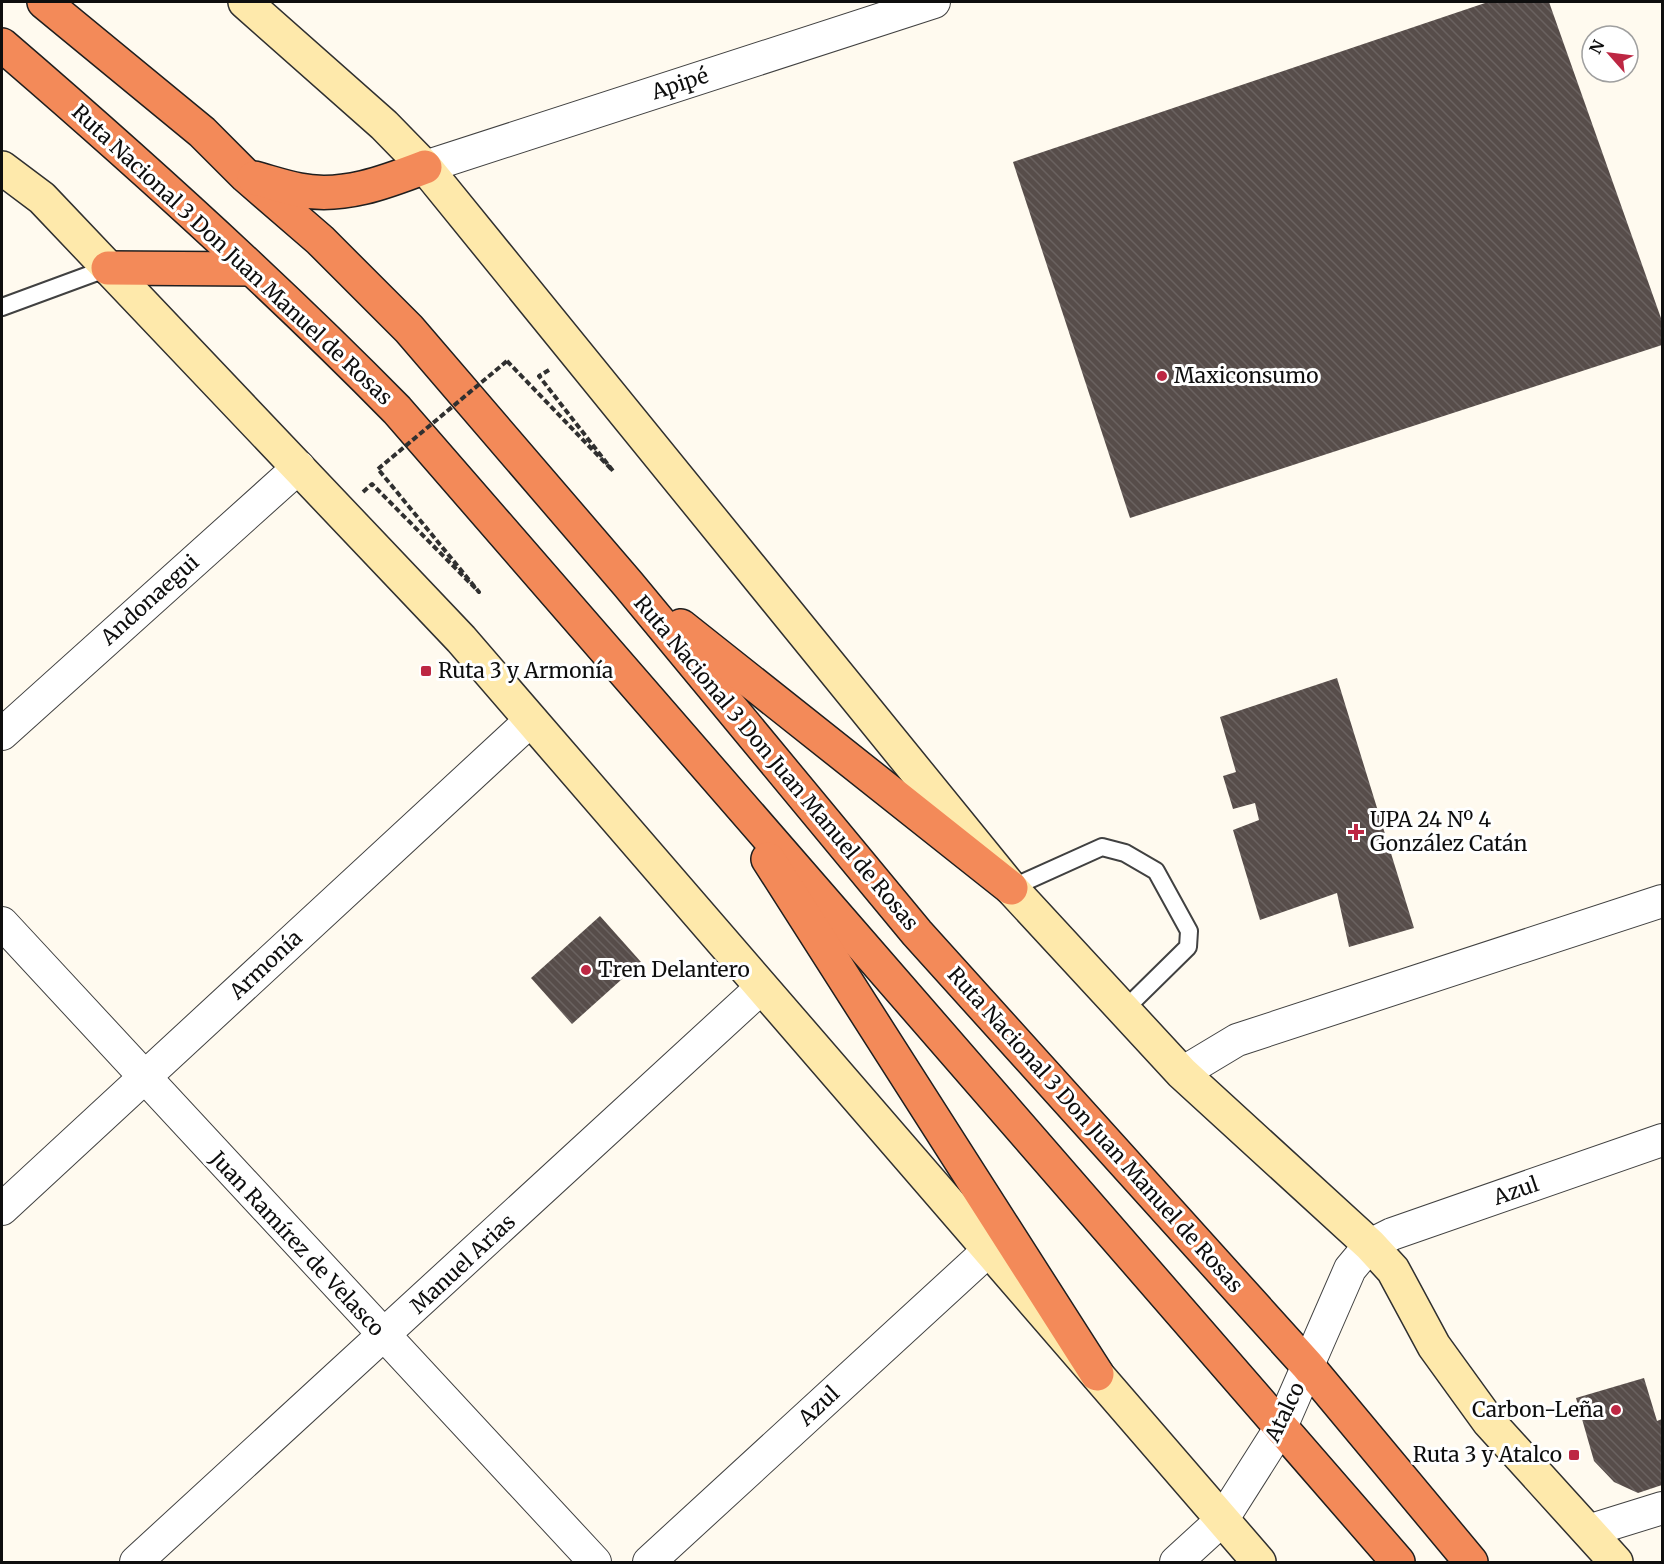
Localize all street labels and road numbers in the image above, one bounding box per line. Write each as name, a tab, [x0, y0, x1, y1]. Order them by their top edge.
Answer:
street label: Apipé	[647, 62, 712, 106]
street label: Ruta Nacional 3 Don Juan Manuel de Rosas	[66, 99, 398, 411]
street label: Andonaegui	[94, 548, 204, 651]
street label: Ruta Nacional 3 Don Juan Manuel de Rosas	[628, 590, 925, 936]
street label: Armonía	[223, 924, 308, 1006]
street label: Ruta Nacional 3 Don Juan Manuel de Rosas	[942, 961, 1249, 1298]
street label: Juan Ramírez de Velasco	[204, 1145, 390, 1342]
street label: Azul	[1489, 1170, 1543, 1211]
street label: Manuel Arias	[405, 1208, 521, 1319]
street label: Atalco	[1258, 1377, 1311, 1447]
street label: Azul	[792, 1380, 845, 1432]

